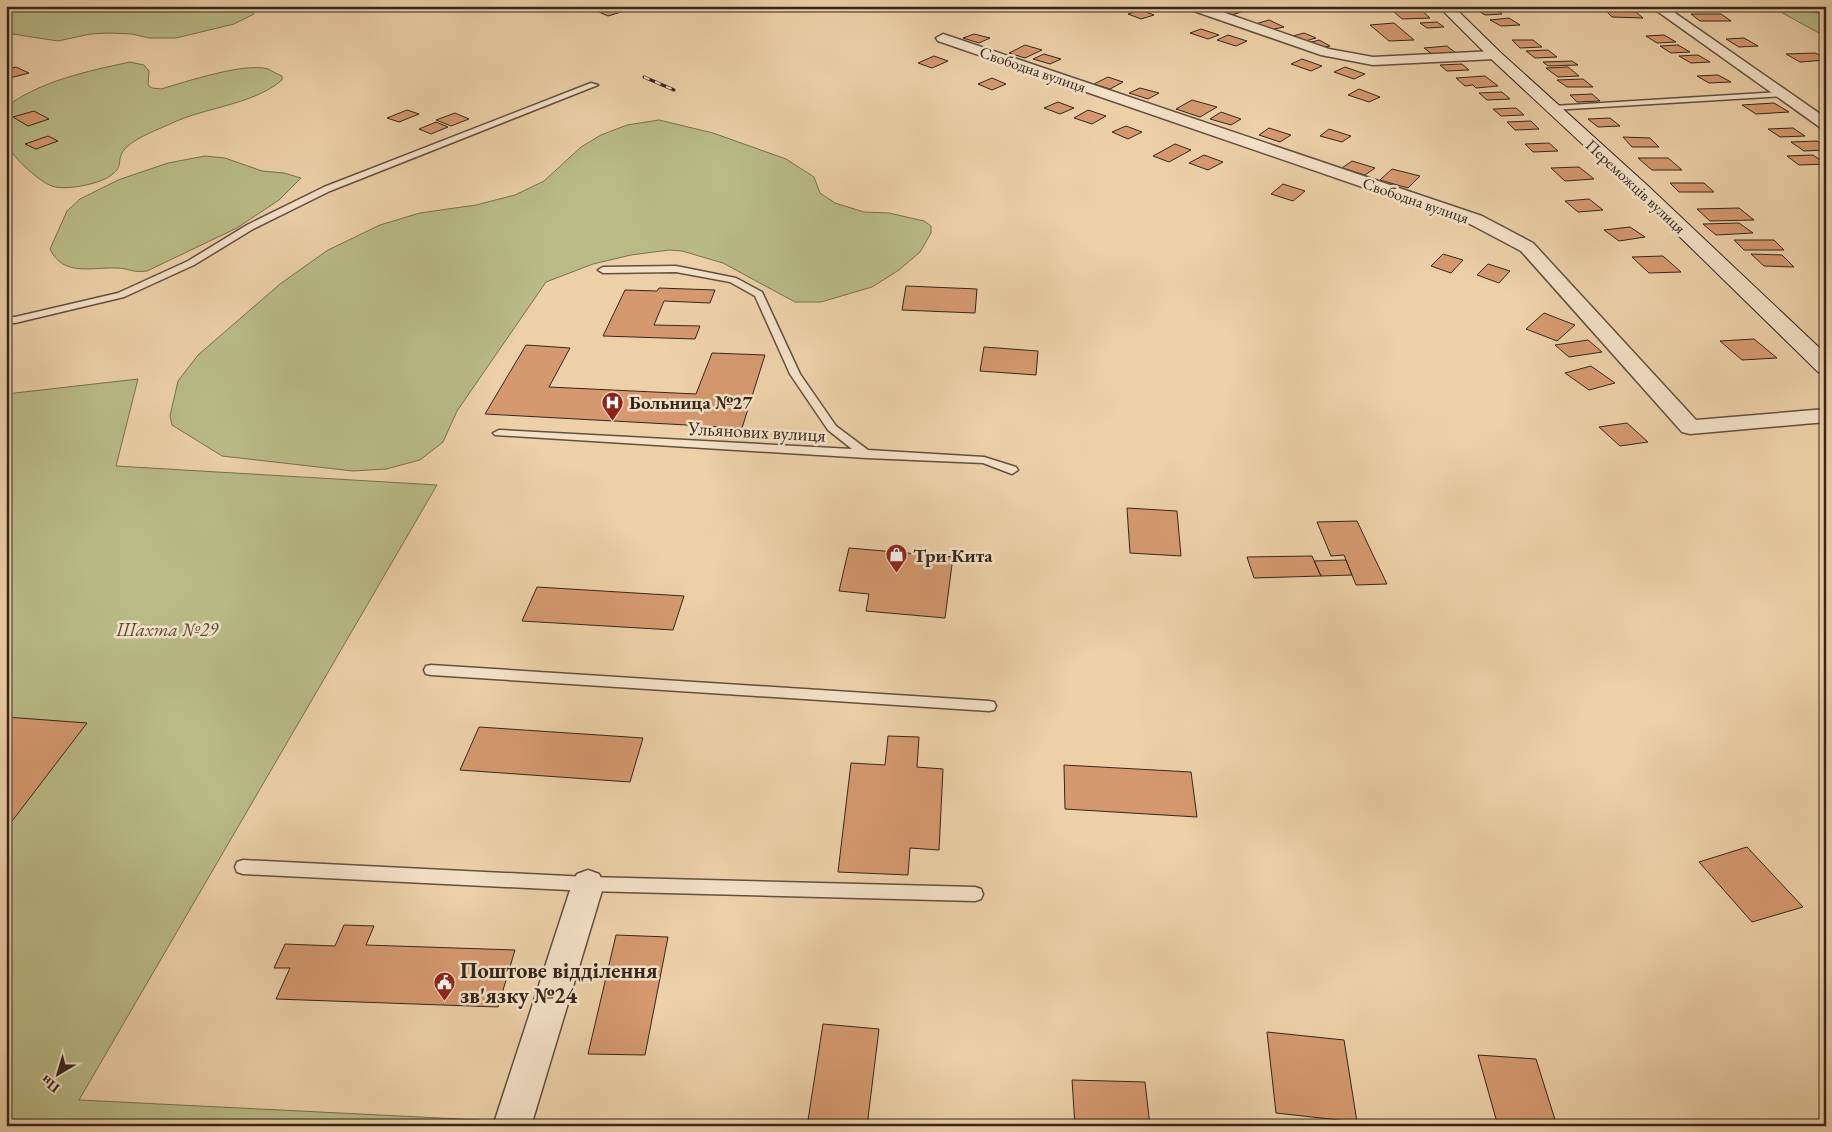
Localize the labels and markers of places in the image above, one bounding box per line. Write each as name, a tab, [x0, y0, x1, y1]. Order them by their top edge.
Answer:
hospital icon: Больница №27	[601, 390, 625, 421]
place label: Больница №27	[629, 390, 753, 415]
shop icon: Три Кита	[885, 543, 909, 574]
place label: Три Кита	[913, 543, 993, 568]
place label: Поштове відділення зв'язку №24	[460, 956, 658, 1010]
public building icon: Поштове відділення зв'язку №24	[432, 971, 456, 1002]

